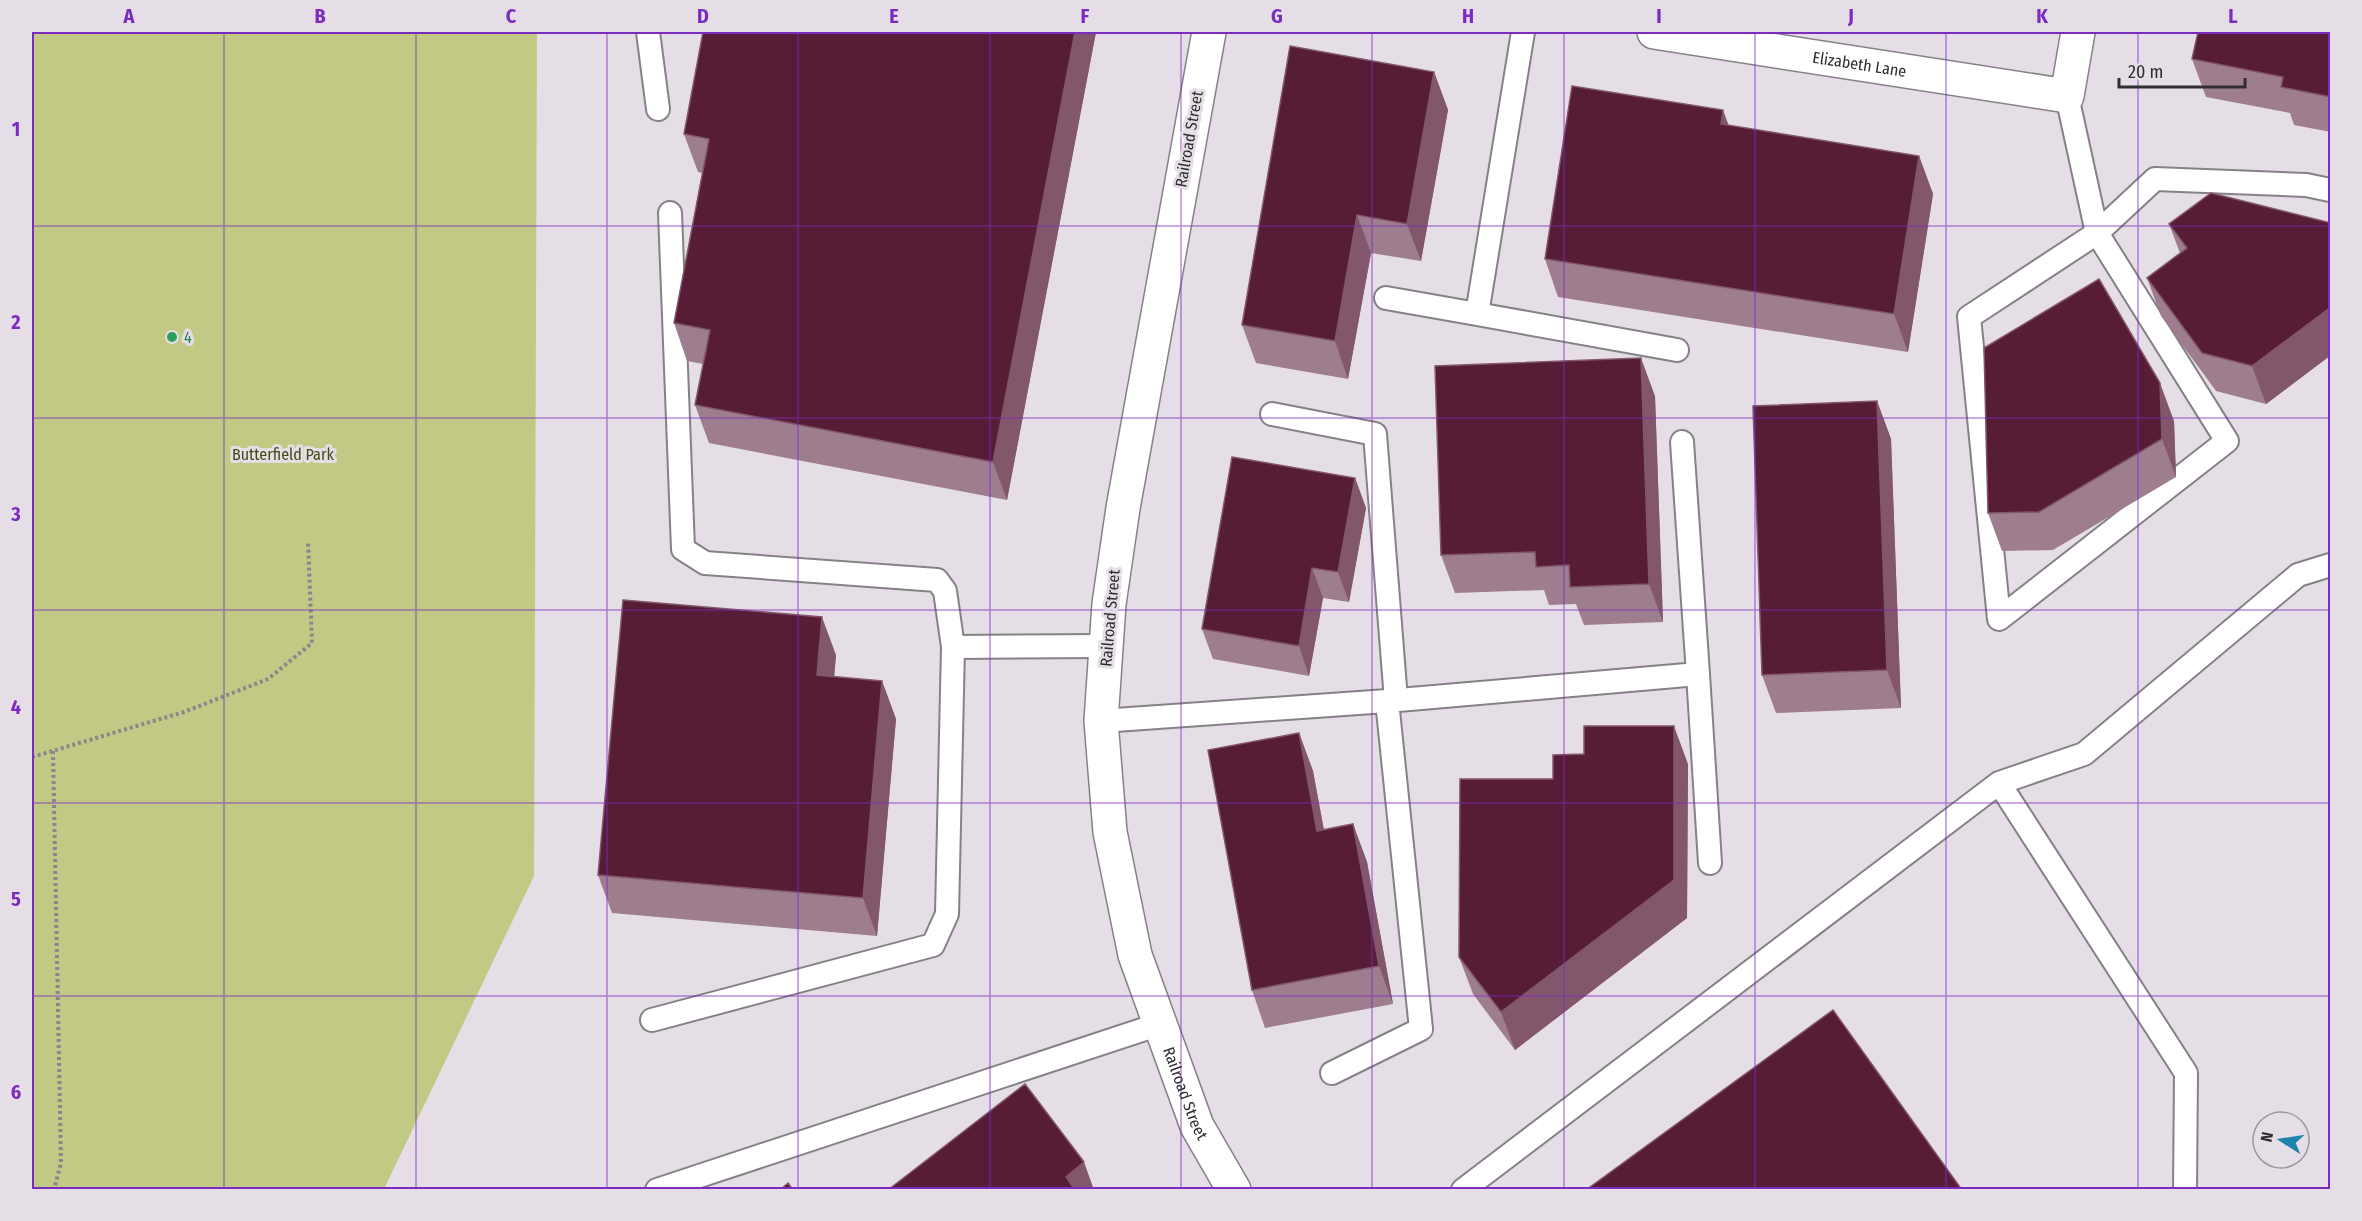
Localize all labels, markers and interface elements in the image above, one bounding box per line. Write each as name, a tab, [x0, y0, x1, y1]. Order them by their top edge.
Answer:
text: A	[123, 4, 136, 28]
text: B	[314, 4, 326, 28]
text: C	[506, 4, 517, 28]
text: D	[697, 4, 709, 28]
text: E	[889, 4, 899, 28]
text: F	[1081, 4, 1090, 28]
text: G	[1271, 4, 1283, 28]
text: H	[1462, 4, 1474, 28]
text: I	[1656, 4, 1662, 28]
text: J	[1847, 4, 1854, 28]
text: K	[2036, 4, 2048, 28]
text: L	[2228, 4, 2238, 28]
street label: Elizabeth Lane	[1811, 47, 1908, 81]
scale bar	[2119, 51, 2245, 89]
text: 20 m	[2128, 61, 2163, 83]
street label: Railroad Street	[1171, 89, 1207, 189]
text: 1	[12, 117, 20, 141]
text: 2	[10, 310, 21, 334]
place label: 4	[184, 328, 192, 347]
marker: 4	[165, 330, 179, 344]
park label: Butterfield Park	[232, 445, 335, 464]
text: 3	[10, 502, 21, 526]
street label: Railroad Street	[1096, 568, 1124, 667]
text: 4	[11, 695, 21, 719]
text: 5	[11, 887, 21, 911]
street label: Railroad Street	[1160, 1044, 1213, 1144]
text: 6	[11, 1080, 21, 1104]
north arrow	[2251, 1110, 2311, 1170]
text: N	[2257, 1130, 2277, 1144]

